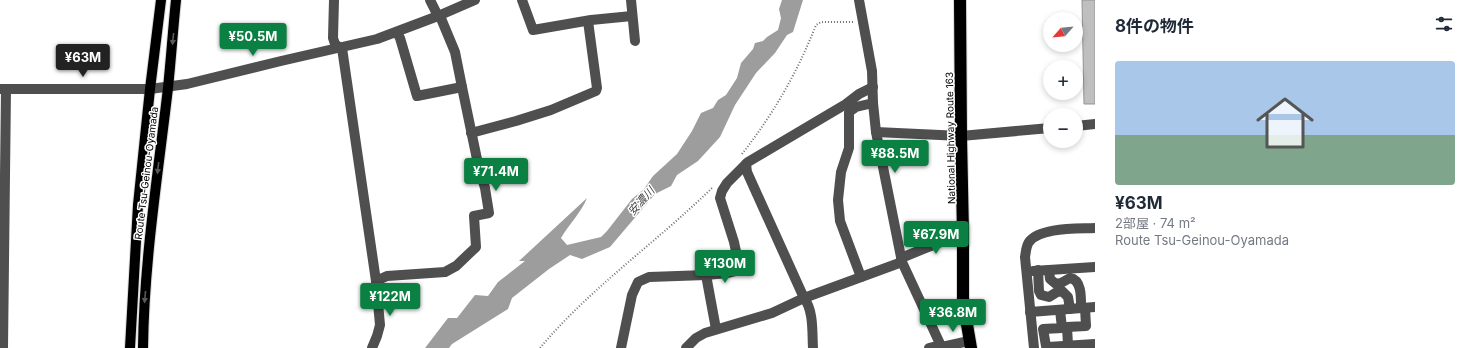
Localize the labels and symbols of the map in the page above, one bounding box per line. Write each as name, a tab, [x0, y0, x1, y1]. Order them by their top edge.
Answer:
north arrow	[1043, 12, 1083, 52]
pin: ¥50.5M	[220, 23, 286, 57]
one-way arrow	[169, 33, 176, 45]
pin: ¥63M	[59, 44, 107, 78]
street label: National Highway Route 163	[943, 72, 957, 204]
street label: Route Tsu-Geinou-Oyamada	[132, 106, 160, 240]
pin: ¥88.5M	[862, 140, 928, 174]
pin: ¥71.4M	[463, 158, 529, 192]
one-way arrow	[155, 162, 161, 174]
water label: 安濃川	[625, 183, 658, 218]
pin: ¥67.9M	[903, 221, 969, 255]
pin: ¥130M	[697, 250, 753, 284]
pin: ¥122M	[362, 283, 418, 317]
one-way arrow	[141, 291, 148, 303]
pin: ¥36.8M	[920, 299, 986, 333]

